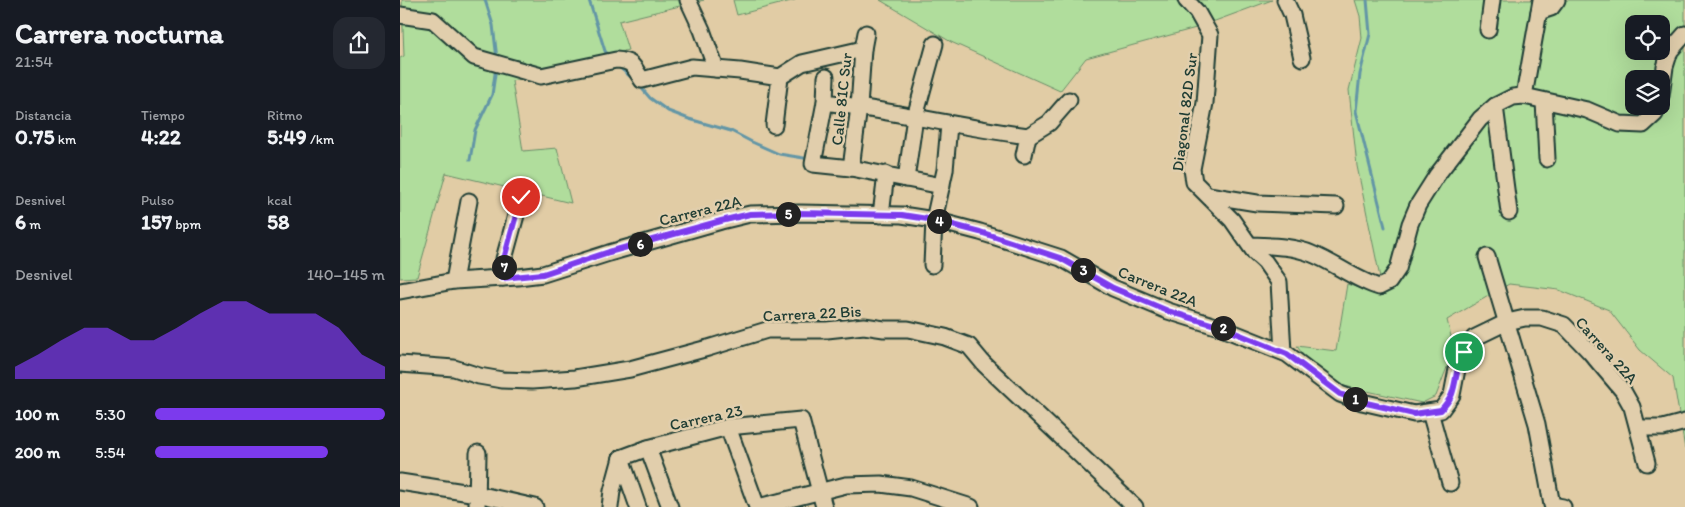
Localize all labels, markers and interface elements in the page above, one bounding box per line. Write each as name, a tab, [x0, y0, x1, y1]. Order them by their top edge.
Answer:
map controls	[1625, 15, 1670, 115]
button: locate	[1625, 15, 1670, 60]
text: Carrera nocturna	[15, 16, 224, 50]
button: share	[333, 17, 385, 69]
street label: Calle 81C Sur	[827, 51, 856, 146]
street label: Diagonal 82D Sur	[1168, 51, 1201, 173]
text: 21:54	[15, 52, 53, 71]
button: layers	[1625, 70, 1670, 115]
text: Distancia	[15, 107, 72, 124]
text: Tiempo	[141, 107, 185, 124]
text: Ritmo	[267, 107, 303, 124]
text: 0.75	[15, 124, 55, 149]
text: 4:22	[141, 124, 181, 149]
text: 5:49	[267, 124, 307, 149]
text: km	[55, 131, 76, 148]
text: /km	[307, 131, 334, 148]
pin	[500, 176, 542, 218]
icon: check	[507, 183, 535, 211]
street label: Carrera 22A	[657, 191, 743, 230]
text: Desnivel	[15, 192, 65, 209]
text: Pulso	[141, 192, 174, 209]
text: kcal	[267, 192, 292, 209]
pin: 5	[776, 202, 800, 226]
text: 5	[785, 206, 792, 223]
pin: 4	[926, 208, 952, 234]
text: 6	[15, 209, 26, 234]
text: 157	[141, 209, 172, 234]
text: 58	[267, 209, 290, 234]
text: 4	[935, 213, 944, 230]
text: m	[26, 216, 41, 233]
text: bpm	[172, 216, 201, 233]
pin: 6	[628, 232, 652, 256]
text: 6	[637, 236, 644, 253]
pin: 7	[492, 254, 516, 280]
pin: 3	[1070, 258, 1096, 282]
text: 7	[501, 259, 508, 276]
text: 3	[1080, 262, 1087, 279]
street label: Carrera 22A	[1115, 262, 1200, 311]
text: Desnivel	[15, 265, 73, 284]
text: 140–145 m	[307, 265, 385, 284]
street label: Carrera 22 Bis	[762, 301, 862, 326]
street label: Carrera 22A	[1571, 313, 1642, 388]
pin: 2	[1210, 316, 1236, 340]
text: 2	[1220, 320, 1227, 337]
pin	[1443, 331, 1485, 373]
icon: arrive	[1450, 338, 1478, 366]
pin: 1	[1342, 386, 1368, 412]
text: 1	[1352, 391, 1359, 408]
street label: Carrera 23	[668, 400, 745, 434]
text: 100 m	[15, 405, 59, 424]
text: 5:30	[95, 405, 126, 424]
text: 200 m	[15, 443, 60, 462]
text: 5:54	[95, 443, 125, 462]

